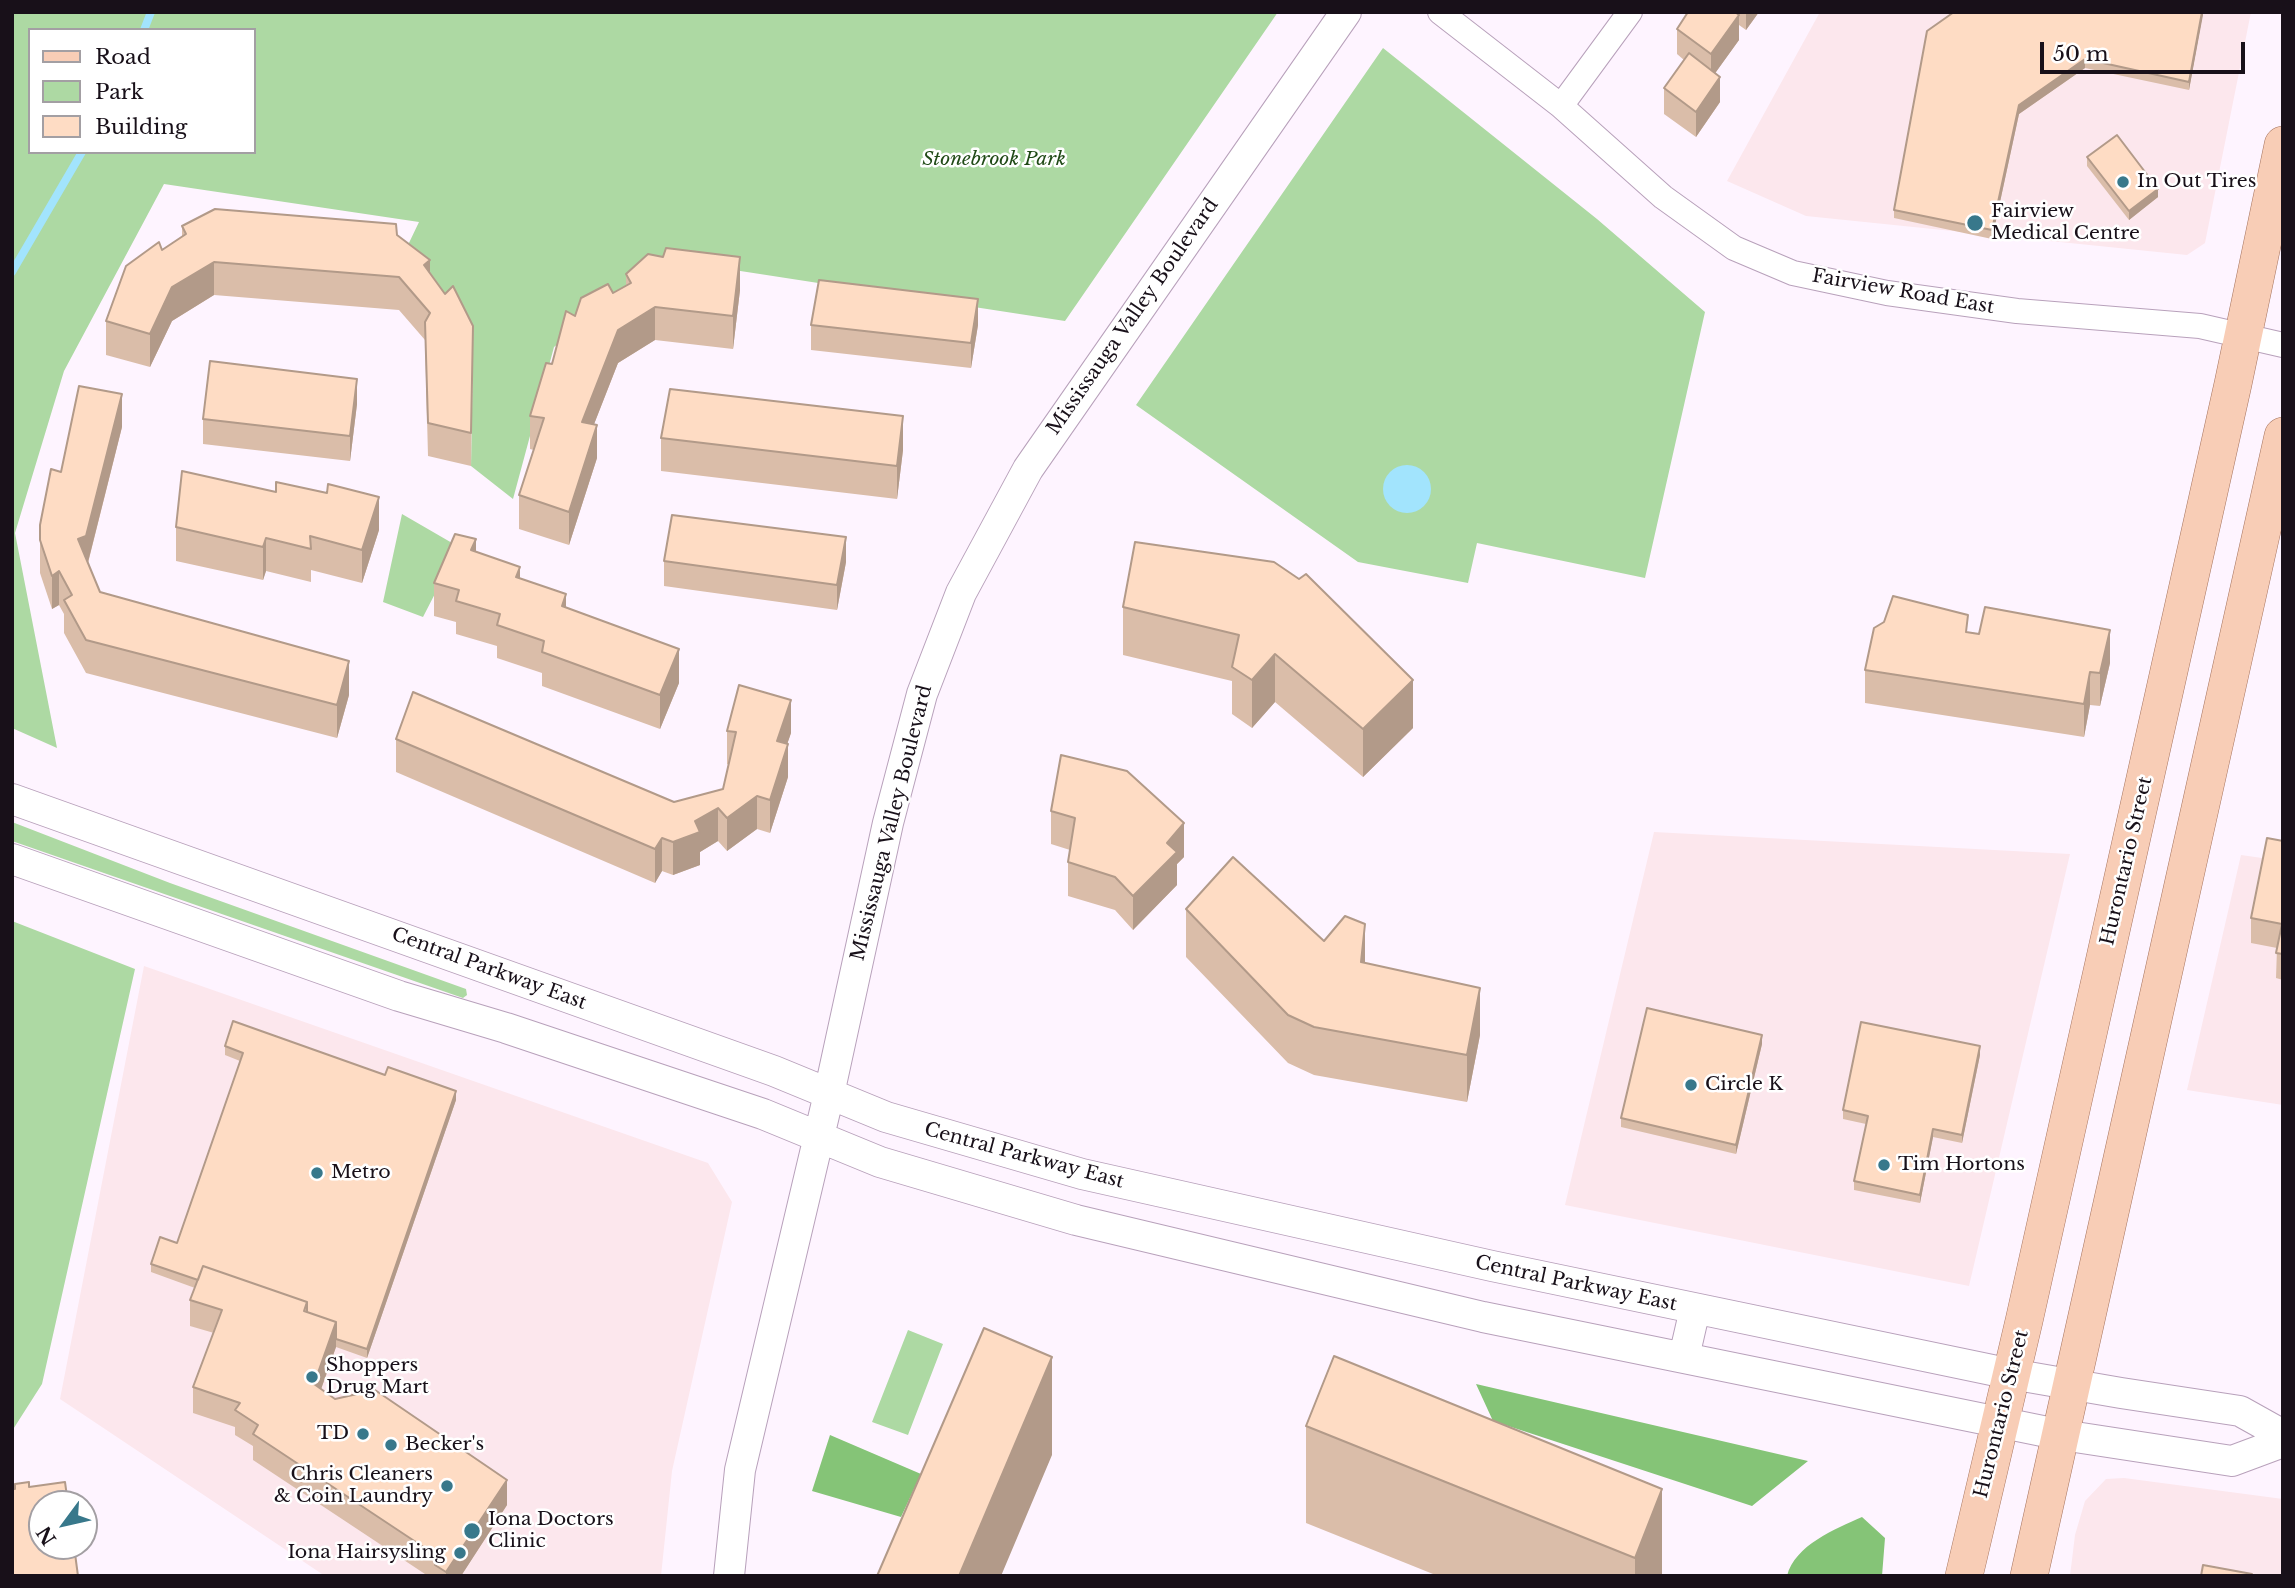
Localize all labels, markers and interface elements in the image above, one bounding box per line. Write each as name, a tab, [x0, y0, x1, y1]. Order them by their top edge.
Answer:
legend	[28, 28, 256, 154]
scale bar	[2043, 28, 2248, 72]
text: 50 m	[2053, 41, 2108, 67]
text: Road	[95, 44, 151, 70]
text: Park	[95, 79, 144, 105]
text: Building	[95, 114, 187, 140]
park label: Stonebrook Park	[922, 149, 1066, 171]
place label: In Out Tires	[2137, 171, 2256, 193]
marker: In Out Tires	[2115, 174, 2131, 190]
street label: Mississauga Valley Boulevard	[1042, 194, 1224, 440]
place label: Fairview Medical Centre	[1991, 201, 2140, 245]
marker: Fairview Medical Centre	[1965, 213, 1985, 233]
street label: Fairview Road East	[1810, 265, 1996, 319]
street label: Mississauga Valley Boulevard	[847, 683, 937, 963]
street label: Hurontario Street	[2096, 774, 2158, 948]
street label: Central Parkway East	[389, 923, 589, 1015]
place label: Circle K	[1705, 1074, 1783, 1096]
marker: Circle K	[1683, 1077, 1699, 1093]
street label: Central Parkway East	[922, 1118, 1126, 1194]
place label: Tim Hortons	[1898, 1154, 2025, 1176]
marker: Tim Hortons	[1876, 1157, 1892, 1173]
place label: Metro	[331, 1162, 391, 1184]
marker: Metro	[309, 1165, 325, 1181]
street label: Central Parkway East	[1473, 1251, 1679, 1317]
street label: Hurontario Street	[1970, 1328, 2034, 1500]
place label: Shoppers Drug Mart	[326, 1355, 429, 1399]
marker: Shoppers Drug Mart	[304, 1369, 320, 1385]
place label: TD	[317, 1423, 349, 1445]
marker: TD	[355, 1426, 371, 1442]
place label: Becker's	[405, 1434, 484, 1456]
marker: Becker's	[383, 1437, 399, 1453]
place label: Chris Cleaners & Coin Laundry	[274, 1464, 433, 1508]
marker: Chris Cleaners & Coin Laundry	[439, 1478, 455, 1494]
north arrow	[28, 1490, 98, 1560]
place label: Iona Doctors Clinic	[488, 1509, 614, 1553]
marker: Iona Doctors Clinic	[462, 1521, 482, 1541]
text: N	[32, 1522, 61, 1549]
place label: Iona Hairsysling	[287, 1542, 446, 1564]
marker: Iona Hairsysling	[452, 1545, 468, 1561]

